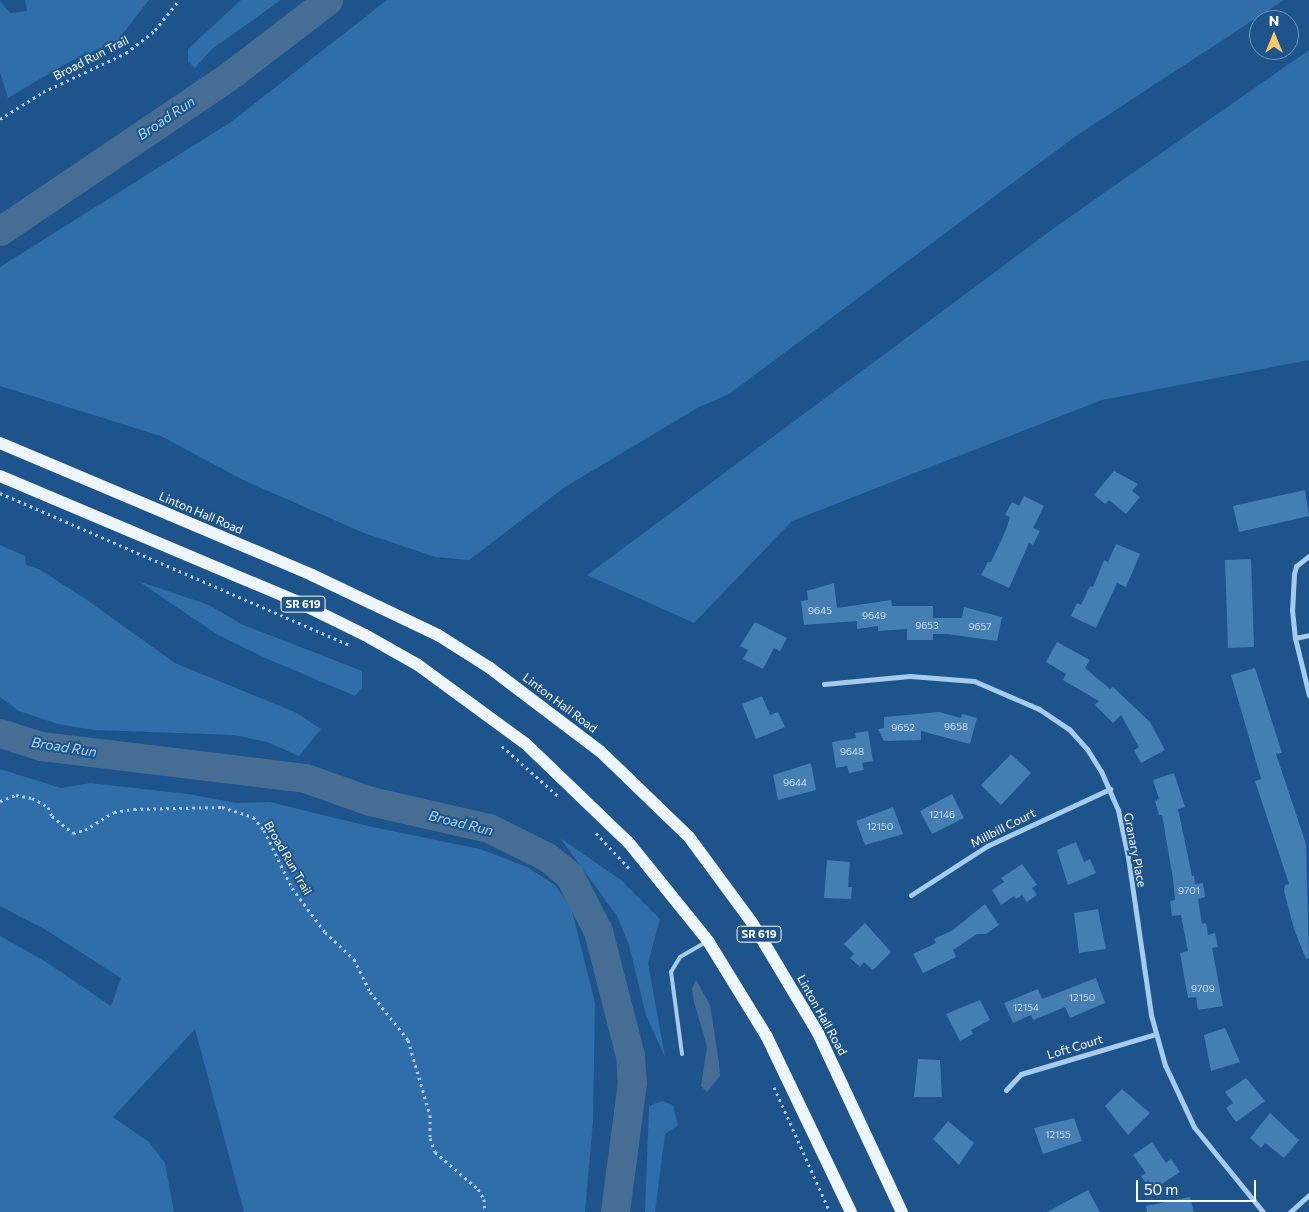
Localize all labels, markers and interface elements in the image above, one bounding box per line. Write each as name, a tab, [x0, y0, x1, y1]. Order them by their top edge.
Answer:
north arrow	[1249, 10, 1299, 60]
text: N	[1269, 12, 1279, 29]
street label: Broad Run Trail	[51, 33, 131, 83]
water label: Broad Run	[134, 93, 198, 143]
street label: Linton Hall Road	[157, 489, 245, 537]
road number: SR 619	[280, 596, 326, 612]
house number: 9645	[808, 605, 832, 617]
house number: 9649	[862, 610, 886, 622]
house number: 9653	[915, 620, 939, 632]
house number: 9657	[968, 621, 992, 633]
street label: Linton Hall Road	[520, 670, 600, 736]
house number: 9658	[944, 721, 968, 733]
house number: 9652	[891, 722, 915, 734]
water label: Broad Run	[30, 734, 98, 760]
house number: 9648	[840, 746, 864, 758]
house number: 9644	[783, 777, 807, 789]
street label: Millbill Court	[968, 805, 1038, 851]
water label: Broad Run	[427, 807, 495, 839]
house number: 12146	[929, 809, 955, 821]
street label: Granary Place	[1121, 812, 1149, 888]
street label: Broad Run Trail	[261, 819, 315, 897]
house number: 12150	[867, 821, 893, 833]
house number: 9701	[1178, 885, 1200, 897]
road number: SR 619	[736, 926, 782, 942]
street label: Linton Hall Road	[794, 972, 850, 1058]
house number: 9709	[1191, 983, 1215, 995]
house number: 12150	[1069, 992, 1095, 1004]
house number: 12154	[1013, 1002, 1039, 1014]
street label: Loft Court	[1045, 1032, 1105, 1062]
house number: 12155	[1045, 1129, 1071, 1141]
scale bar	[1139, 1170, 1259, 1202]
text: 50 m	[1144, 1180, 1178, 1198]

